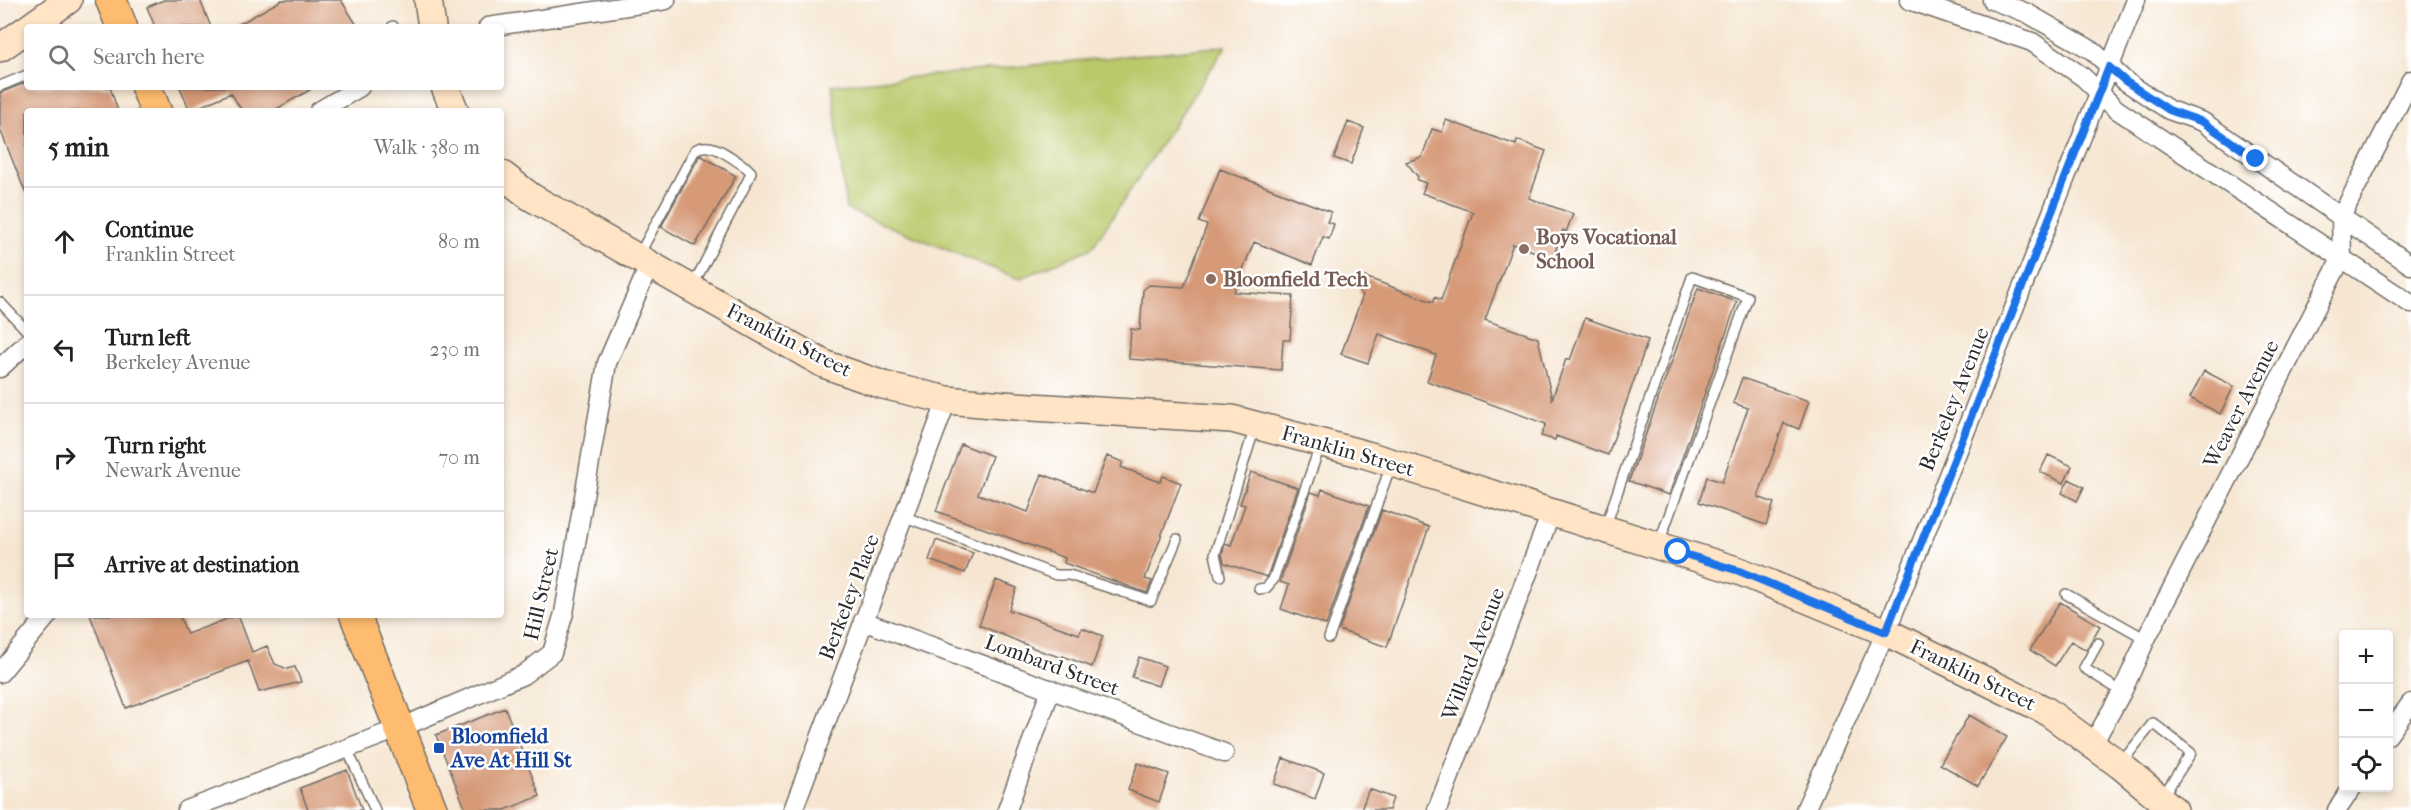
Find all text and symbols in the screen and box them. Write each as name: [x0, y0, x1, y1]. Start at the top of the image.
search box: [24, 24, 504, 90]
icon: search: [45, 41, 78, 74]
text: Search here: [93, 44, 205, 70]
text: 5 min: [48, 132, 109, 163]
text: Walk · 380 m: [374, 136, 480, 159]
route end: [2242, 145, 2268, 171]
text: Continue: [105, 217, 194, 243]
icon: ahead: [48, 225, 81, 258]
place label: Boys Vocational School: [1536, 225, 1677, 273]
text: 80 m: [438, 230, 480, 253]
marker: Boys Vocational School: [1517, 242, 1531, 256]
text: Franklin Street: [105, 243, 236, 266]
place label: Bloomfield Tech: [1223, 267, 1369, 291]
marker: Bloomfield Tech: [1204, 272, 1218, 286]
street label: Franklin Street: [722, 298, 856, 382]
street label: Berkeley Avenue: [1914, 324, 1994, 474]
text: Turn left: [105, 325, 191, 351]
icon: left: [48, 333, 81, 366]
street label: Weaver Avenue: [2198, 336, 2284, 473]
text: 230 m: [430, 338, 480, 361]
text: Berkeley Avenue: [105, 351, 251, 374]
street label: Franklin Street: [1279, 421, 1418, 482]
text: Turn right: [105, 433, 206, 459]
icon: right: [48, 441, 81, 474]
text: 70 m: [438, 446, 480, 469]
text: Newark Avenue: [105, 459, 241, 482]
street label: Berkeley Place: [814, 531, 884, 663]
route start: [1664, 538, 1690, 564]
street label: Hill Street: [519, 545, 563, 643]
icon: arrive: [48, 549, 81, 582]
text: Arrive at destination: [105, 552, 299, 578]
street label: Willard Avenue: [1436, 584, 1509, 725]
street label: Lombard Street: [981, 630, 1123, 701]
map controls: [2339, 630, 2393, 792]
button: +: [2339, 630, 2393, 684]
street label: Franklin Street: [1906, 634, 2040, 716]
button: −: [2339, 684, 2393, 738]
place label: Bloomfield Ave At Hill St: [449, 724, 572, 772]
button: locate: [2339, 738, 2393, 792]
marker: Bloomfield Ave At Hill St: [432, 741, 446, 755]

